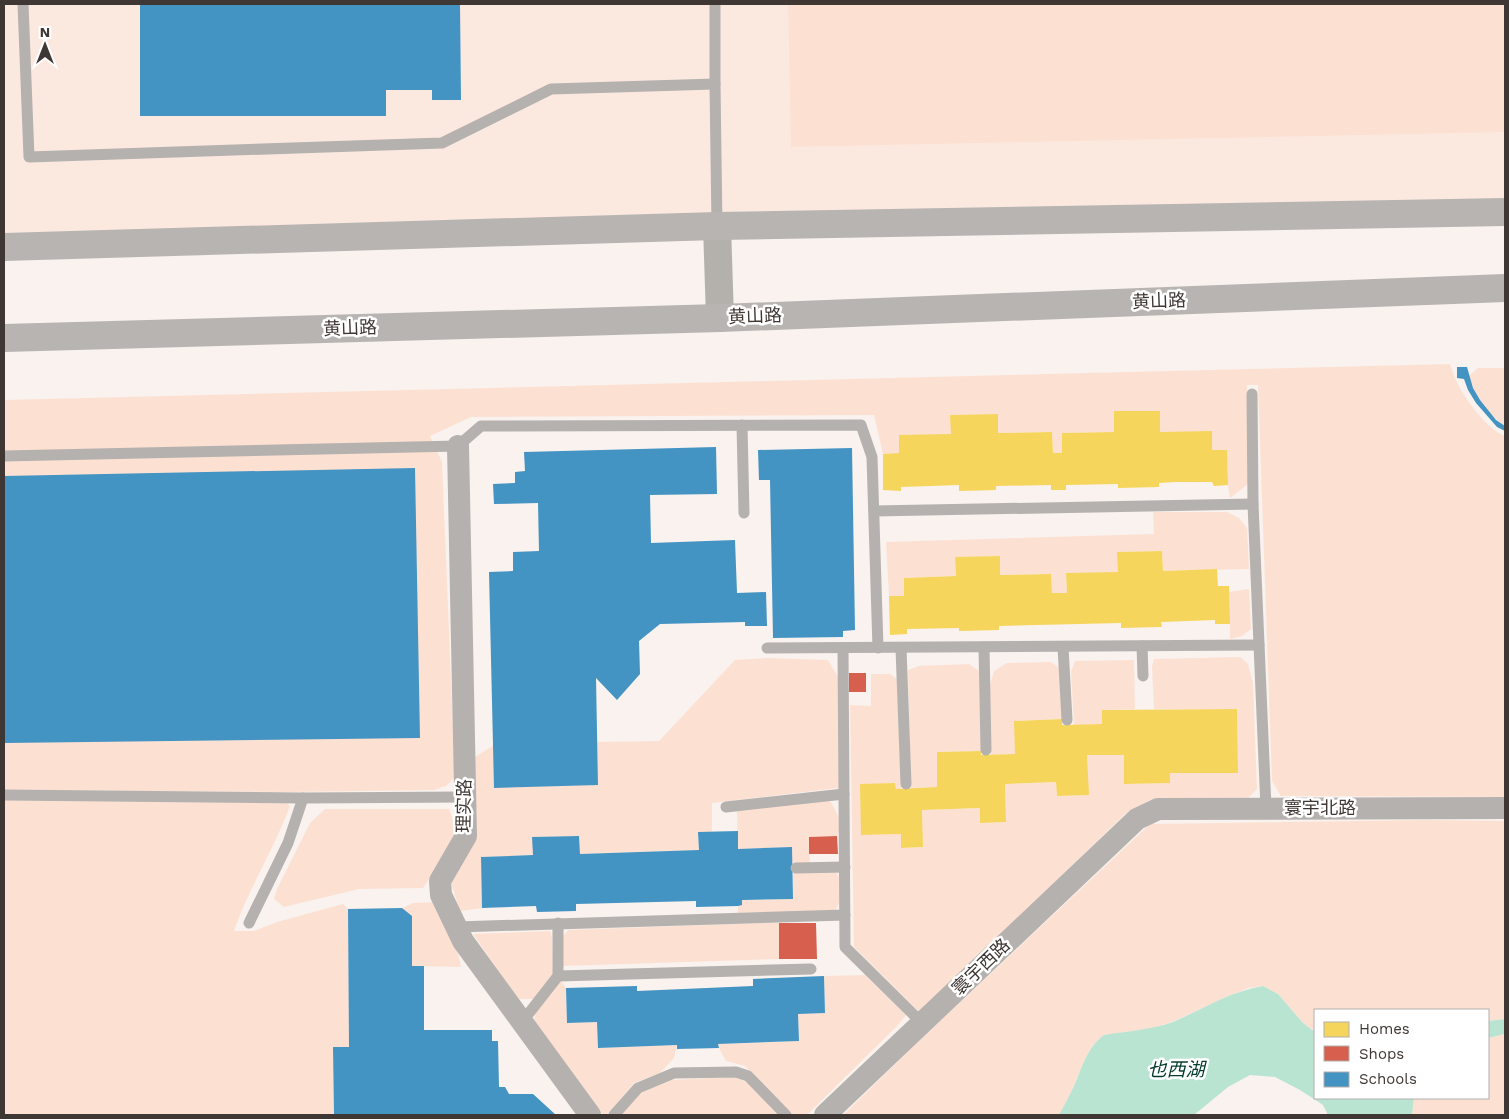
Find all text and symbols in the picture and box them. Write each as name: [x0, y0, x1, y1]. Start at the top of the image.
north arrow: [20, 20, 70, 70]
text: N: [40, 24, 50, 40]
street label: 黄山路: [1132, 289, 1186, 312]
street label: 黄山路: [728, 304, 782, 327]
street label: 黄山路: [323, 316, 377, 339]
street label: 理实路: [453, 779, 474, 833]
street label: 寰宇北路: [1284, 797, 1356, 818]
street label: 寰宇西路: [947, 934, 1014, 999]
legend: [1314, 1009, 1489, 1099]
text: Homes: [1359, 1020, 1410, 1038]
text: Shops: [1359, 1045, 1404, 1063]
water label: 也西湖: [1147, 1058, 1207, 1081]
text: Schools: [1359, 1070, 1417, 1088]

